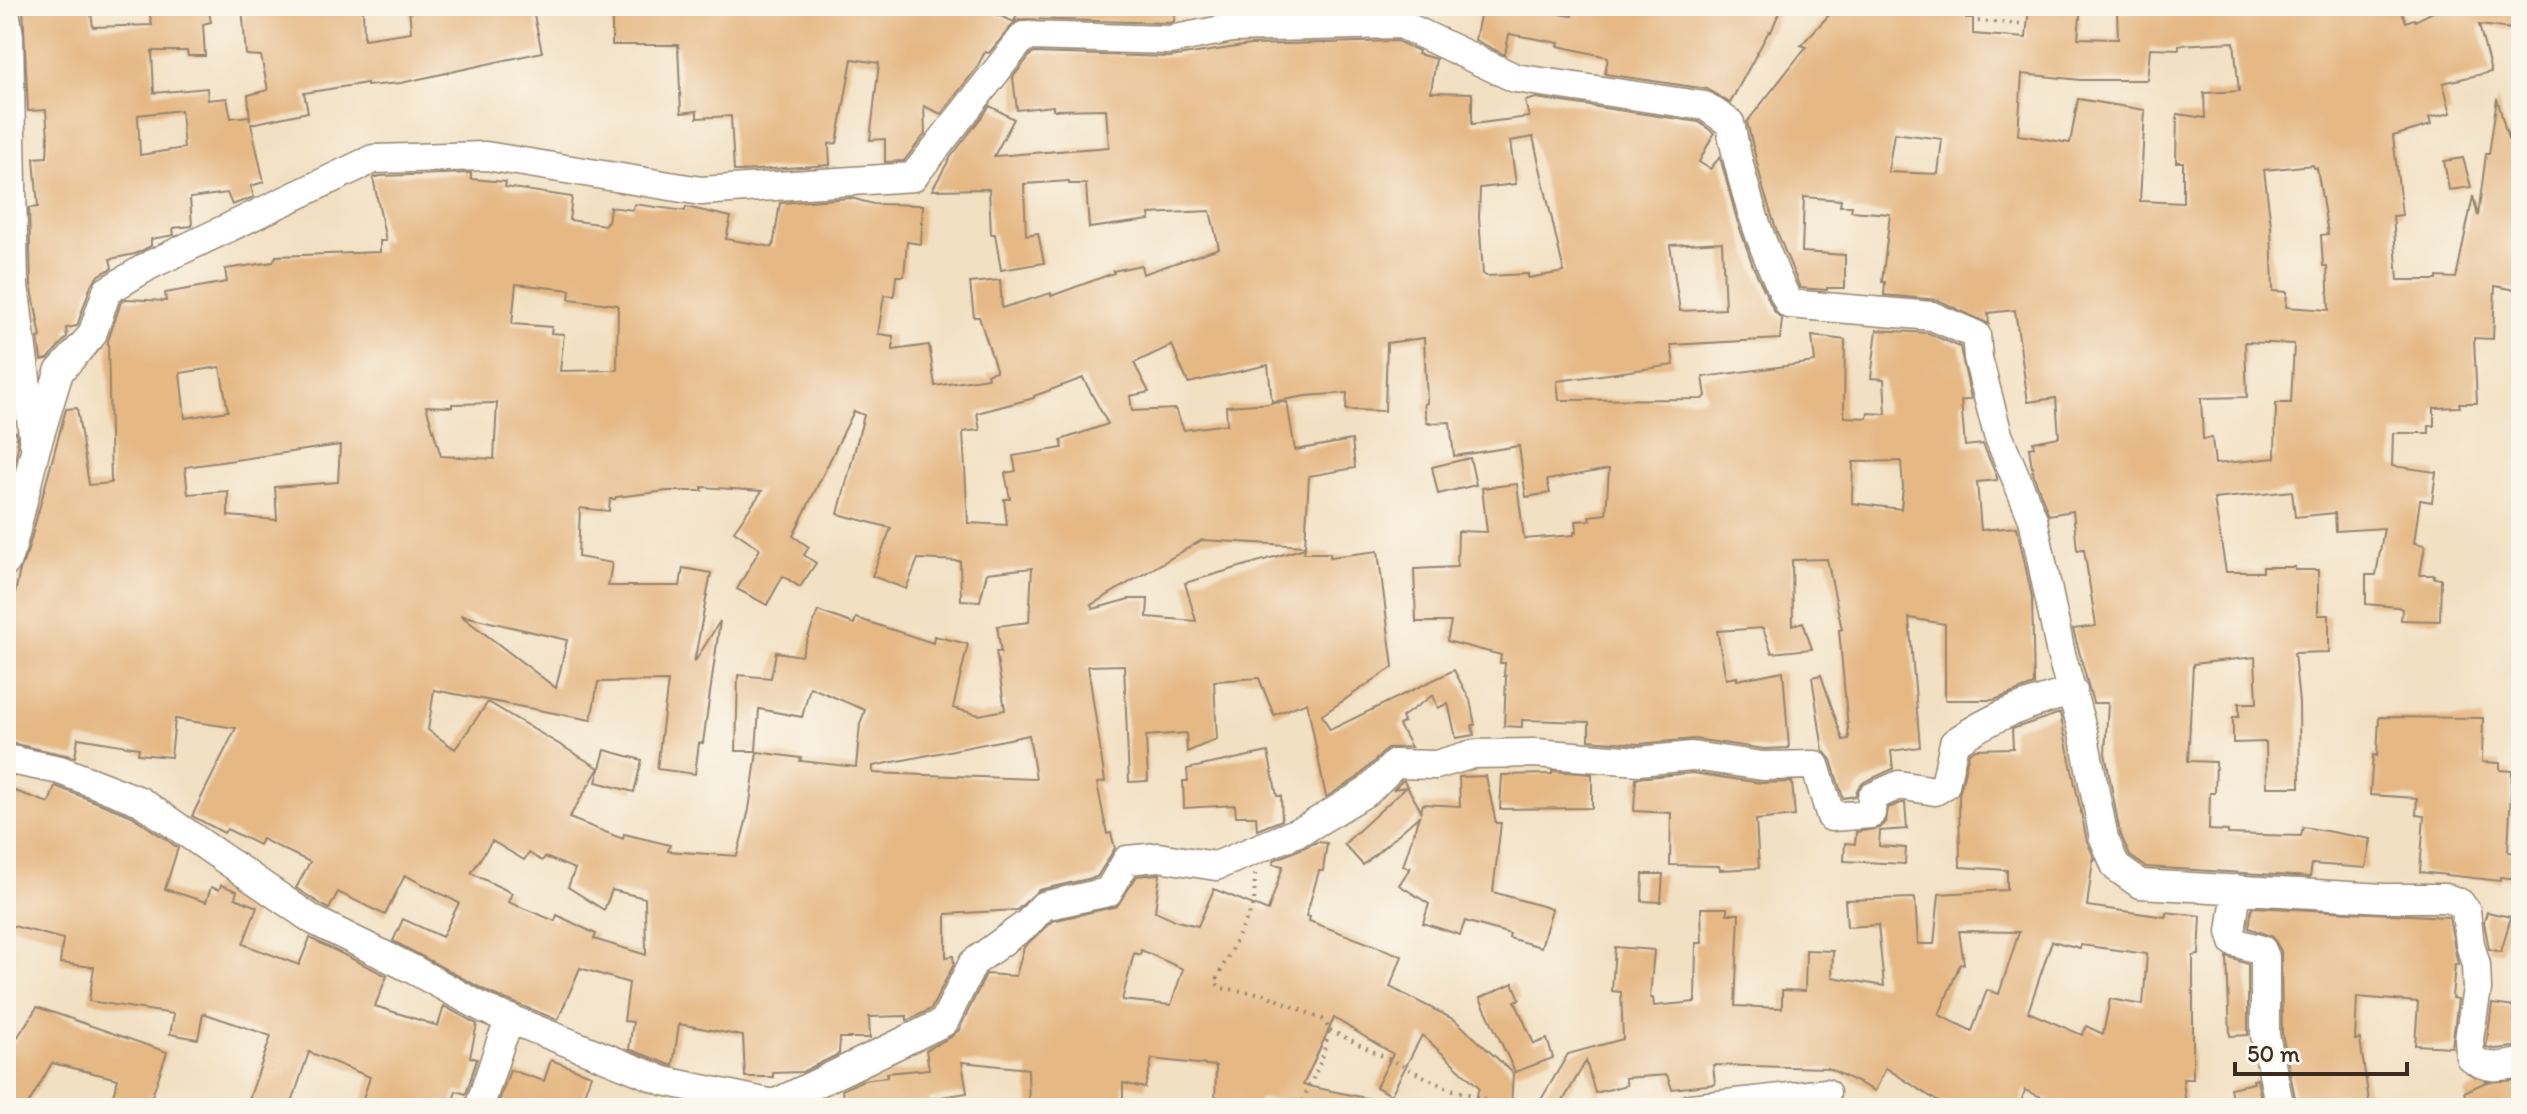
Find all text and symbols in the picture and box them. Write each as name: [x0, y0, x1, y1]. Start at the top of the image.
scale bar: [2235, 1026, 2407, 1076]
text: 50 m: [2247, 1039, 2300, 1068]

